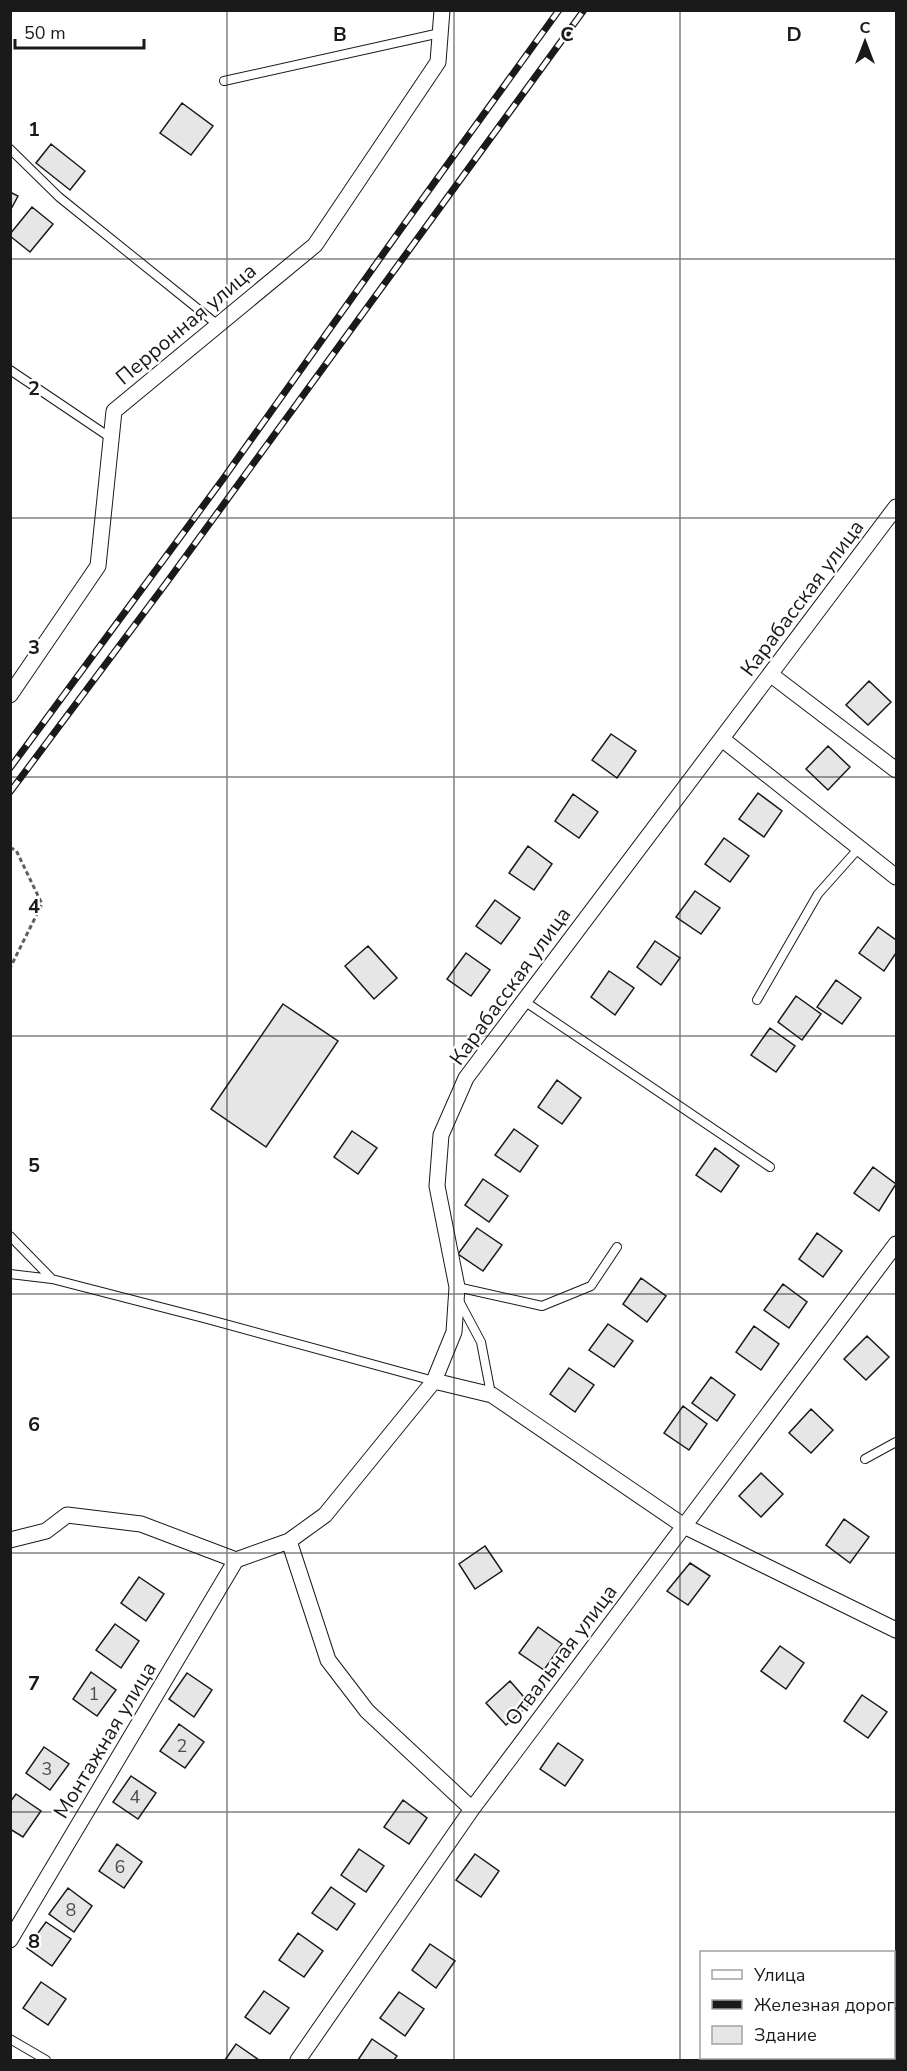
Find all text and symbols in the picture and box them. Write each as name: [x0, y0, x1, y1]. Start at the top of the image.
scale bar: [15, 12, 144, 50]
north arrow: [835, 12, 895, 72]
text: С: [860, 17, 871, 39]
text: 50 m: [24, 21, 66, 45]
text: B: [333, 21, 347, 48]
text: C: [560, 21, 574, 48]
text: D: [786, 21, 802, 48]
text: 1: [28, 116, 40, 143]
street label: Перронная улица: [110, 257, 262, 391]
text: 2: [28, 375, 40, 402]
street label: Карабасская улица: [734, 514, 870, 682]
text: 3: [28, 634, 40, 661]
text: 4: [28, 893, 40, 920]
street label: Карабасская улица: [443, 901, 577, 1071]
text: 5: [28, 1152, 40, 1179]
text: 6: [28, 1411, 40, 1438]
street label: Отвальная улица: [499, 1578, 623, 1732]
street label: Монтажная улица: [47, 1656, 163, 1824]
text: 7: [28, 1670, 40, 1697]
house number: 1: [89, 1682, 99, 1706]
house number: 2: [177, 1734, 187, 1758]
house number: 3: [42, 1757, 52, 1781]
house number: 4: [130, 1785, 141, 1809]
house number: 6: [115, 1855, 125, 1879]
house number: 8: [66, 1898, 76, 1922]
text: 8: [28, 1928, 40, 1955]
legend: [700, 1951, 895, 2059]
text: Улица: [753, 1963, 805, 1987]
text: Железная дорога: [754, 1993, 904, 2017]
text: Здание: [754, 2023, 817, 2047]

